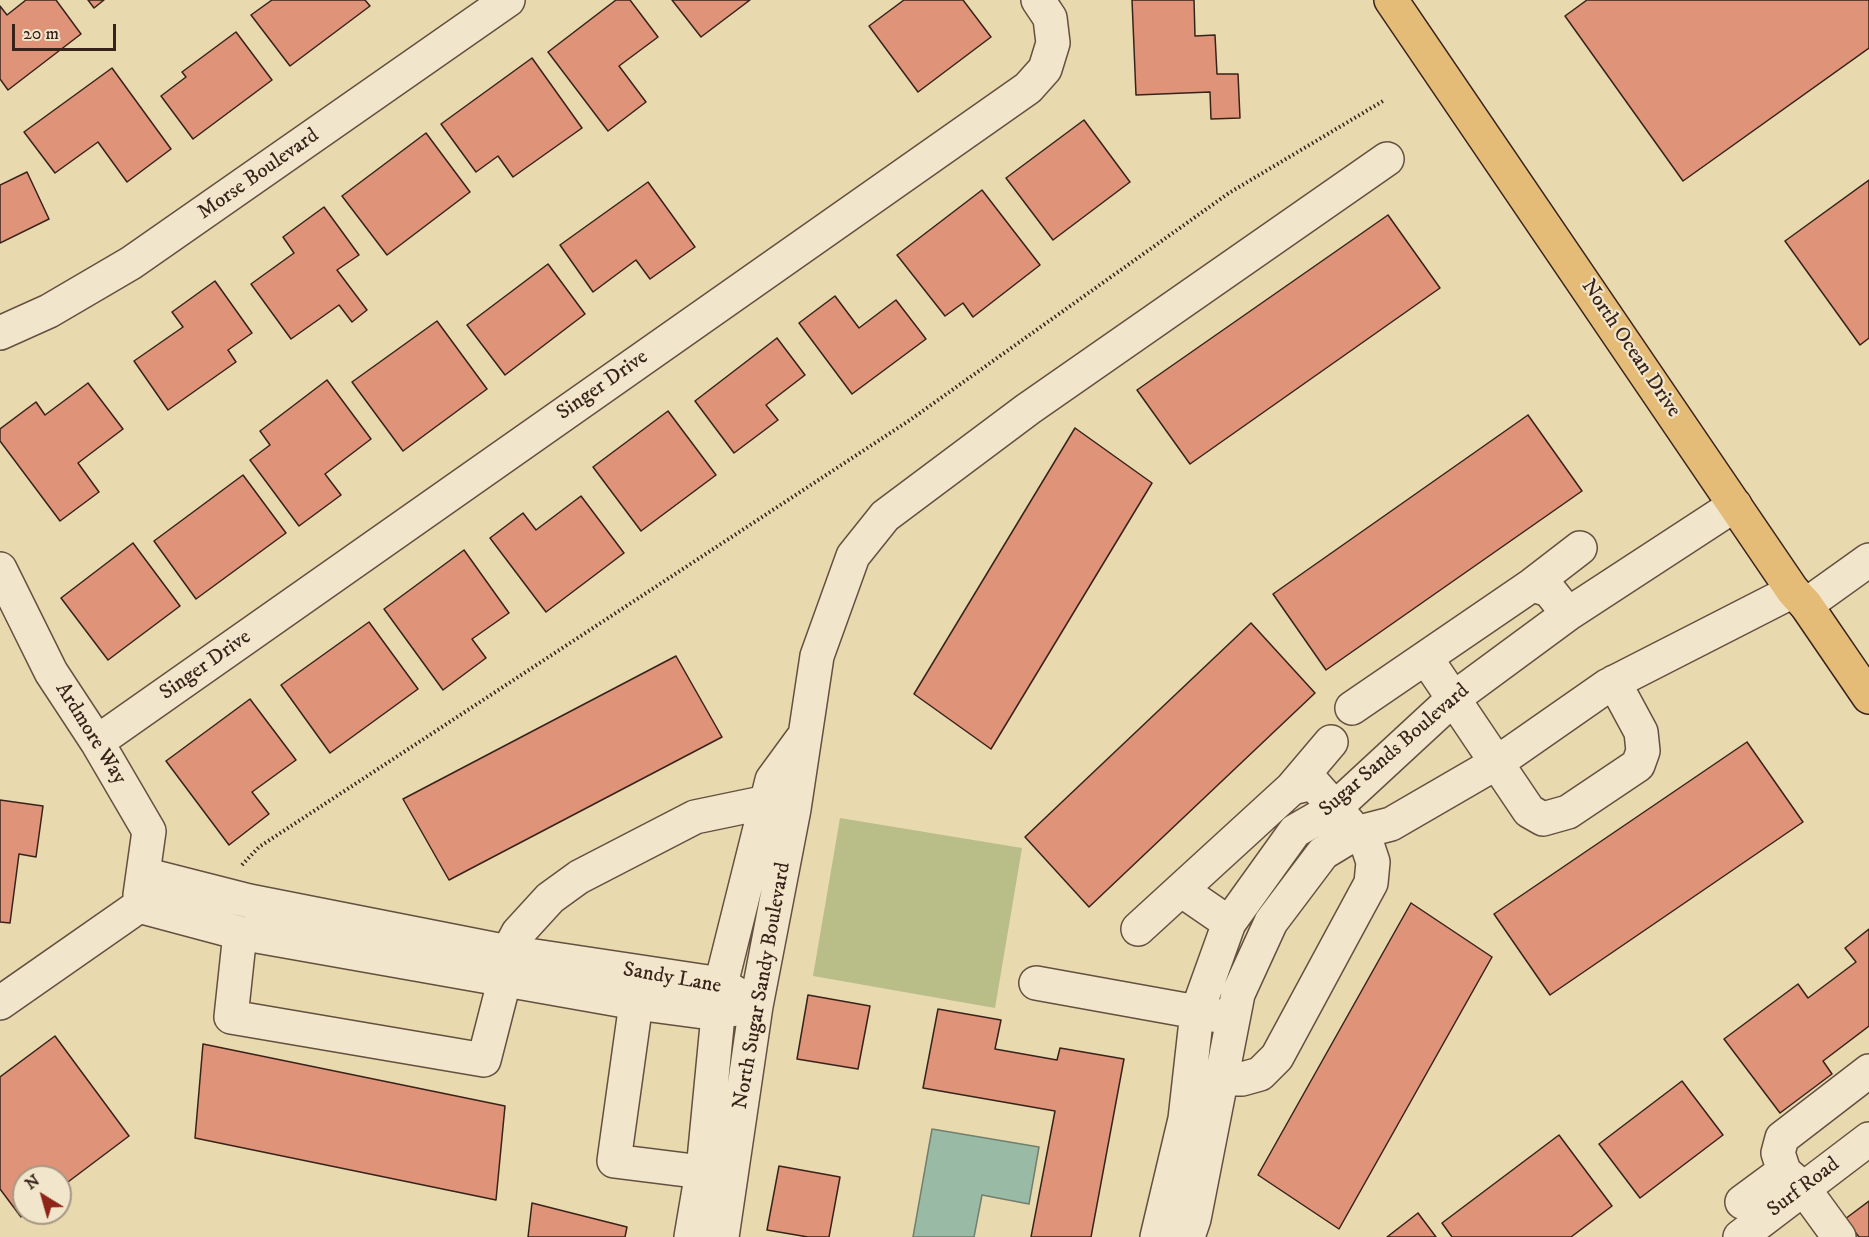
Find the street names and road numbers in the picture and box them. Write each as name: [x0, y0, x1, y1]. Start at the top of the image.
street label: Morse Boulevard: [194, 124, 324, 226]
street label: North Ocean Drive: [1575, 275, 1685, 423]
street label: Singer Drive: [553, 345, 653, 427]
street label: Singer Drive: [156, 625, 256, 707]
street label: Ardmore Way: [49, 678, 131, 790]
street label: Sugar Sands Boulevard: [1315, 679, 1475, 823]
street label: North Sugar Sandy Boulevard: [729, 861, 797, 1111]
street label: Sandy Lane: [621, 958, 723, 1000]
street label: Surf Road: [1763, 1153, 1845, 1223]

